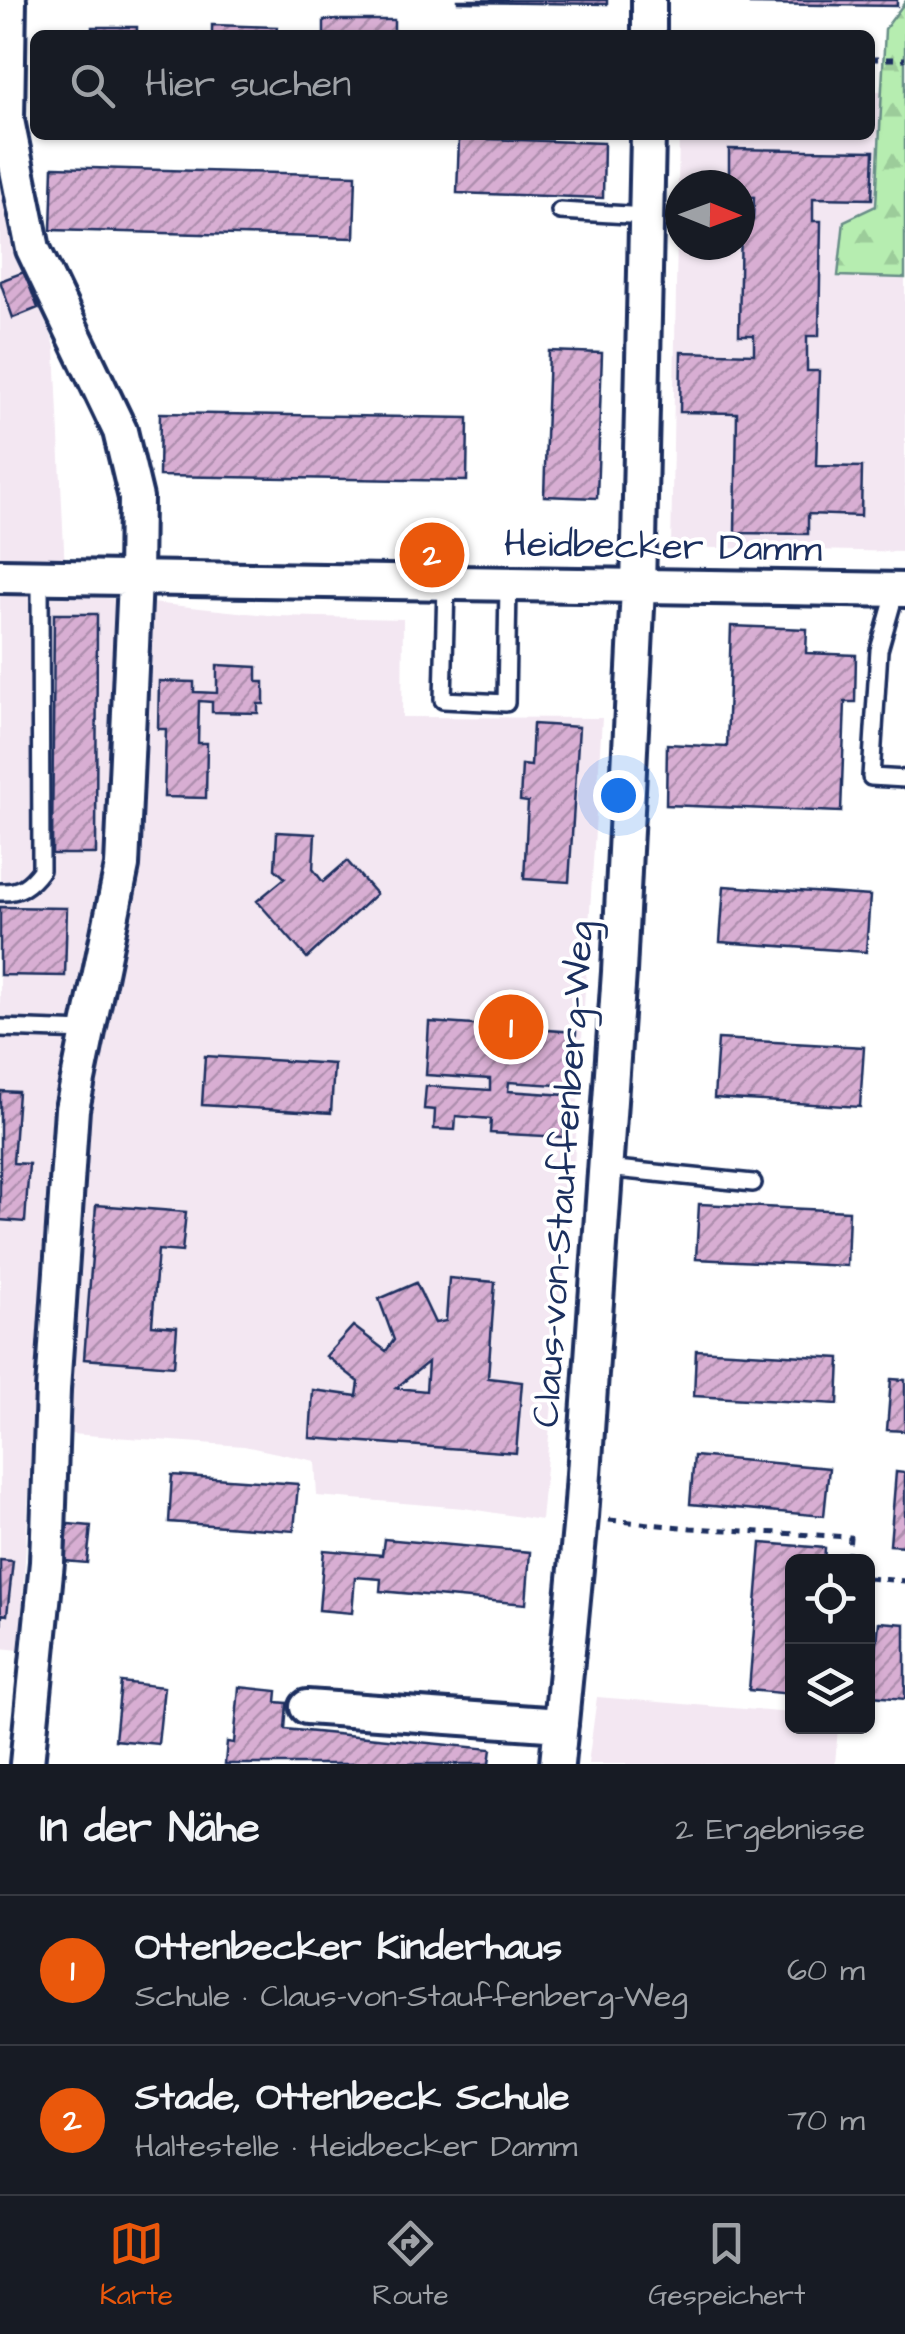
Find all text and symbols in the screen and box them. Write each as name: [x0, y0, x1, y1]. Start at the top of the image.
search box: [30, 30, 875, 140]
icon: search: [65, 58, 120, 113]
text: Hier suchen: [145, 59, 351, 111]
north arrow: [665, 170, 755, 260]
pin: 2: [400, 518, 464, 592]
street label: Heidbecker Damm: [504, 518, 823, 576]
your location: [593, 770, 644, 821]
street label: Claus-von-Stauffenberg-Weg: [520, 919, 608, 1429]
pin: 1: [478, 990, 544, 1064]
map controls: [785, 1554, 875, 1734]
button: locate: [785, 1554, 875, 1644]
button: layers: [785, 1644, 875, 1734]
text: In der Nähe: [40, 1800, 260, 1858]
text: 2 Ergebnisse: [675, 1807, 865, 1852]
text: Ottenbecker Kinderhaus: [135, 1922, 562, 1974]
text: 1: [70, 1948, 75, 1993]
text: 60 m: [787, 1948, 865, 1993]
text: Schule · Claus-von-Stauffenberg-Weg: [135, 1974, 688, 2019]
text: Stade, Ottenbeck Schule: [135, 2072, 569, 2124]
text: 2: [63, 2098, 82, 2143]
text: 70 m: [787, 2098, 865, 2143]
text: Haltestelle · Heidbecker Damm: [135, 2124, 578, 2169]
tab: Karte: [100, 2216, 173, 2315]
tab: Route: [372, 2216, 449, 2315]
tab: Gespeichert: [648, 2216, 805, 2315]

